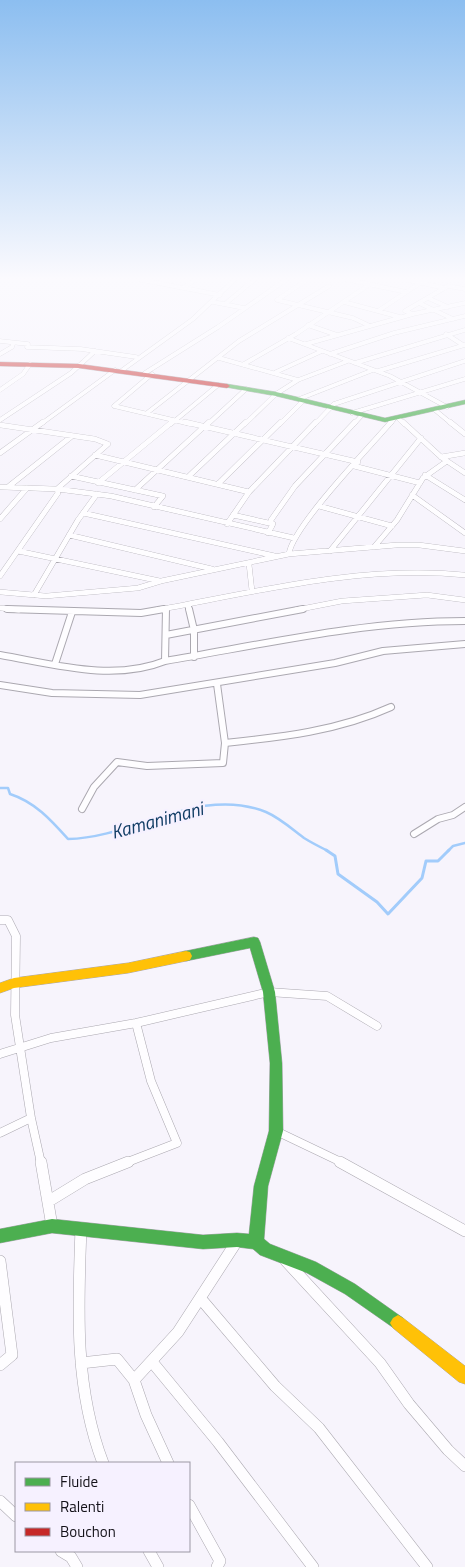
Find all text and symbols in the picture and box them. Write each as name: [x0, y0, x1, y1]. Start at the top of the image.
water label: Kamanimani: [108, 793, 208, 846]
legend: [15, 1462, 190, 1552]
text: Fluide: [60, 1470, 98, 1493]
text: Ralenti: [60, 1495, 104, 1518]
text: Bouchon: [60, 1520, 116, 1543]

